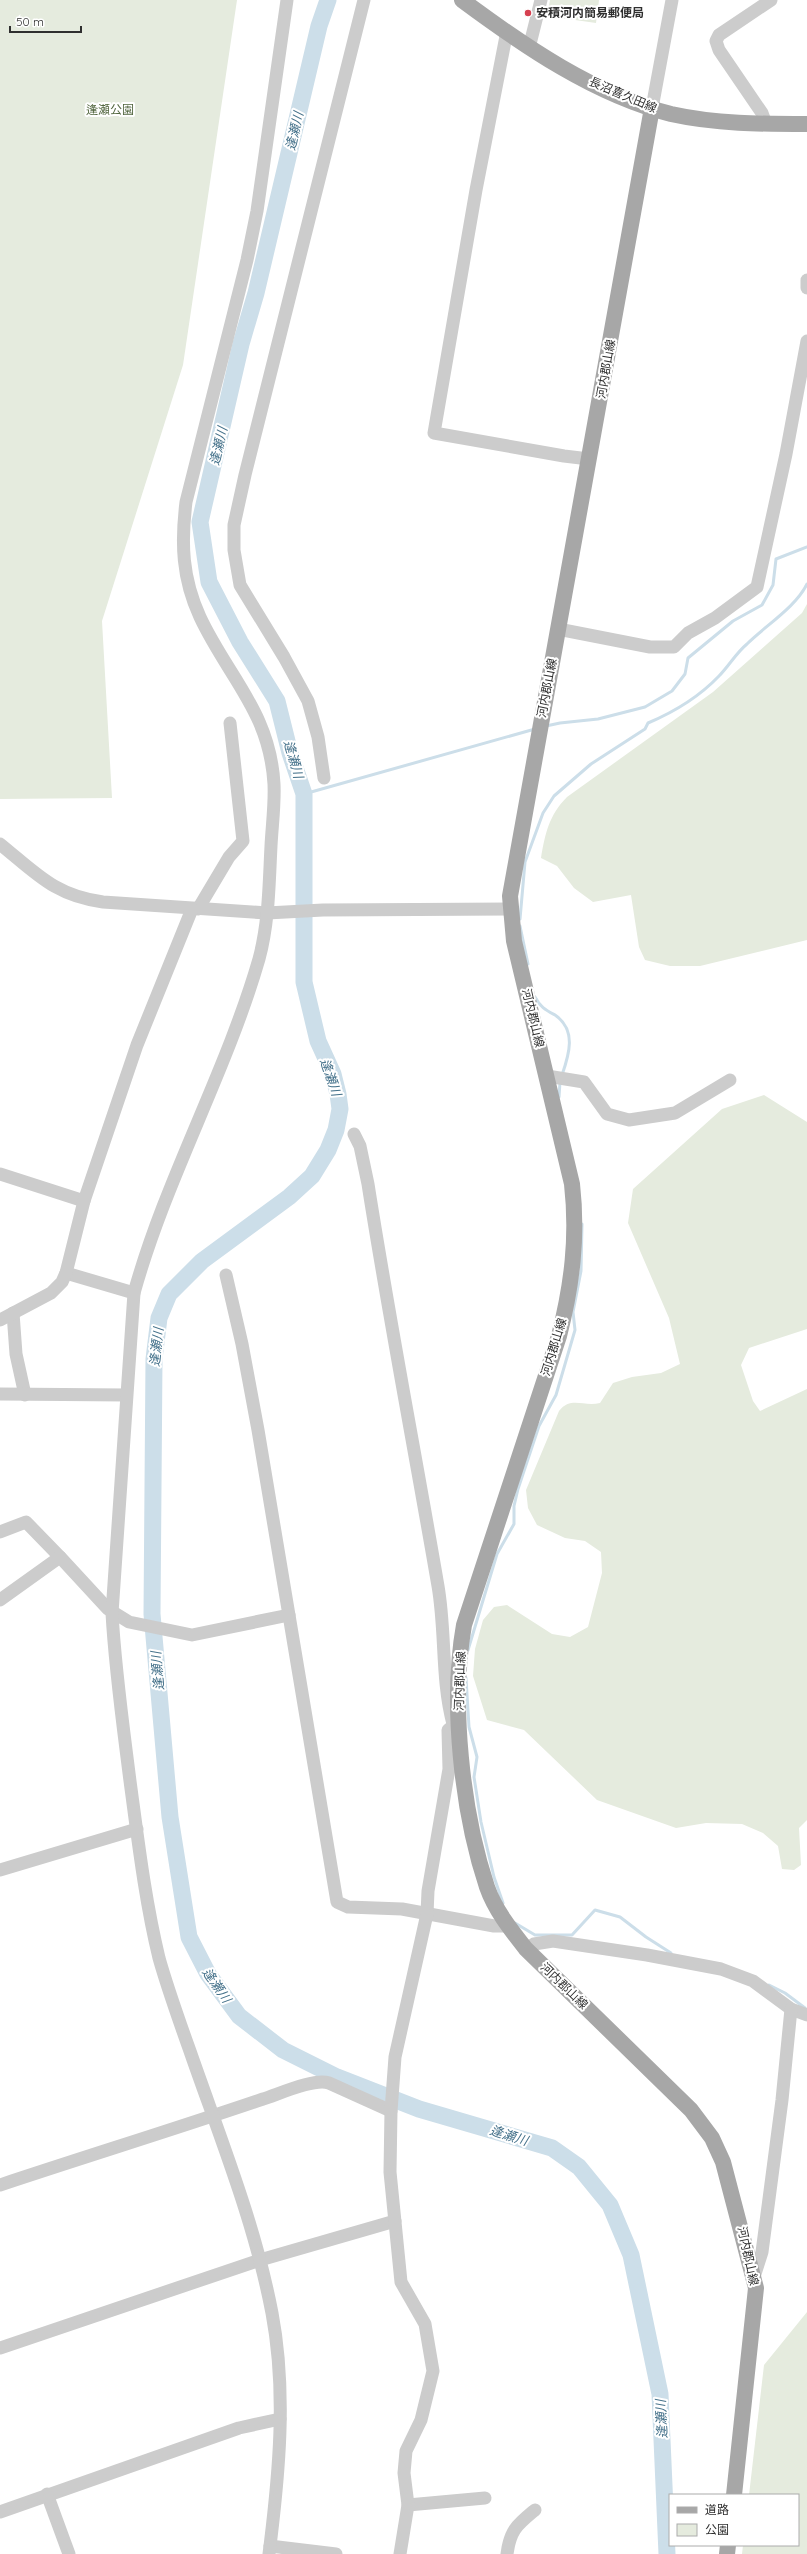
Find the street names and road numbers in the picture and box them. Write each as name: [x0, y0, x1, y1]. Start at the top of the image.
street label: 長沼喜久田線: [587, 74, 659, 116]
street label: 河内郡山線: [593, 338, 618, 400]
street label: 河内郡山線: [533, 657, 560, 719]
street label: 河内郡山線: [519, 987, 548, 1049]
street label: 河内郡山線: [538, 1316, 569, 1378]
street label: 河内郡山線: [451, 1651, 468, 1711]
street label: 河内郡山線: [538, 1959, 591, 2012]
street label: 河内郡山線: [735, 2225, 762, 2287]

